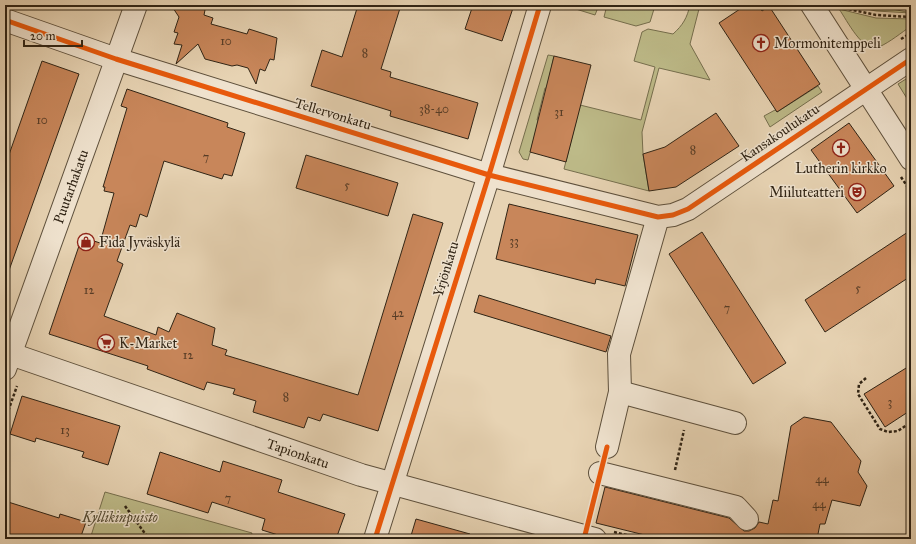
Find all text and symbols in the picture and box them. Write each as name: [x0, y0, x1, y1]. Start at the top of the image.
scale bar: [24, 22, 82, 48]
text: 20 m: [30, 29, 56, 43]
church icon: Mormonitemppeli: [751, 33, 771, 53]
house number: 10: [220, 34, 232, 48]
place label: Mormonitemppeli: [774, 35, 881, 52]
house number: 8: [362, 46, 368, 60]
street label: Tellervonkatu: [293, 94, 374, 134]
street label: Kansakoulukatu: [737, 100, 823, 166]
house number: 38-40: [419, 102, 449, 116]
house number: 31: [554, 105, 564, 119]
house number: 10: [36, 113, 48, 127]
church icon: Lutherin kirkko: [831, 138, 851, 158]
house number: 8: [690, 143, 696, 157]
street label: Puutarhakatu: [50, 147, 92, 226]
house number: 7: [203, 150, 209, 164]
place label: Lutherin kirkko: [795, 160, 887, 177]
house number: 5: [344, 178, 350, 192]
theatre icon: Miiluteatteri: [847, 182, 867, 202]
place label: Miiluteatteri: [769, 184, 844, 201]
shop icon: Fida Jyväskylä: [76, 232, 96, 252]
place label: Fida Jyväskylä: [99, 234, 180, 252]
house number: 33: [509, 234, 519, 248]
street label: Yrjönkatu: [430, 239, 463, 299]
house number: 5: [855, 281, 861, 295]
house number: 12: [84, 283, 94, 297]
house number: 7: [724, 301, 730, 315]
house number: 42: [392, 306, 404, 320]
supermarket icon: K-Market: [96, 333, 116, 353]
place label: K-Market: [119, 335, 177, 352]
house number: 12: [183, 348, 193, 362]
house number: 8: [283, 390, 289, 404]
house number: 3: [888, 395, 893, 409]
house number: 13: [60, 423, 70, 437]
street label: Tapionkatu: [264, 435, 332, 472]
house number: 44: [815, 472, 829, 486]
house number: 7: [225, 491, 231, 505]
house number: 44: [812, 497, 826, 511]
park label: Kyllikinpuisto: [81, 509, 158, 527]

